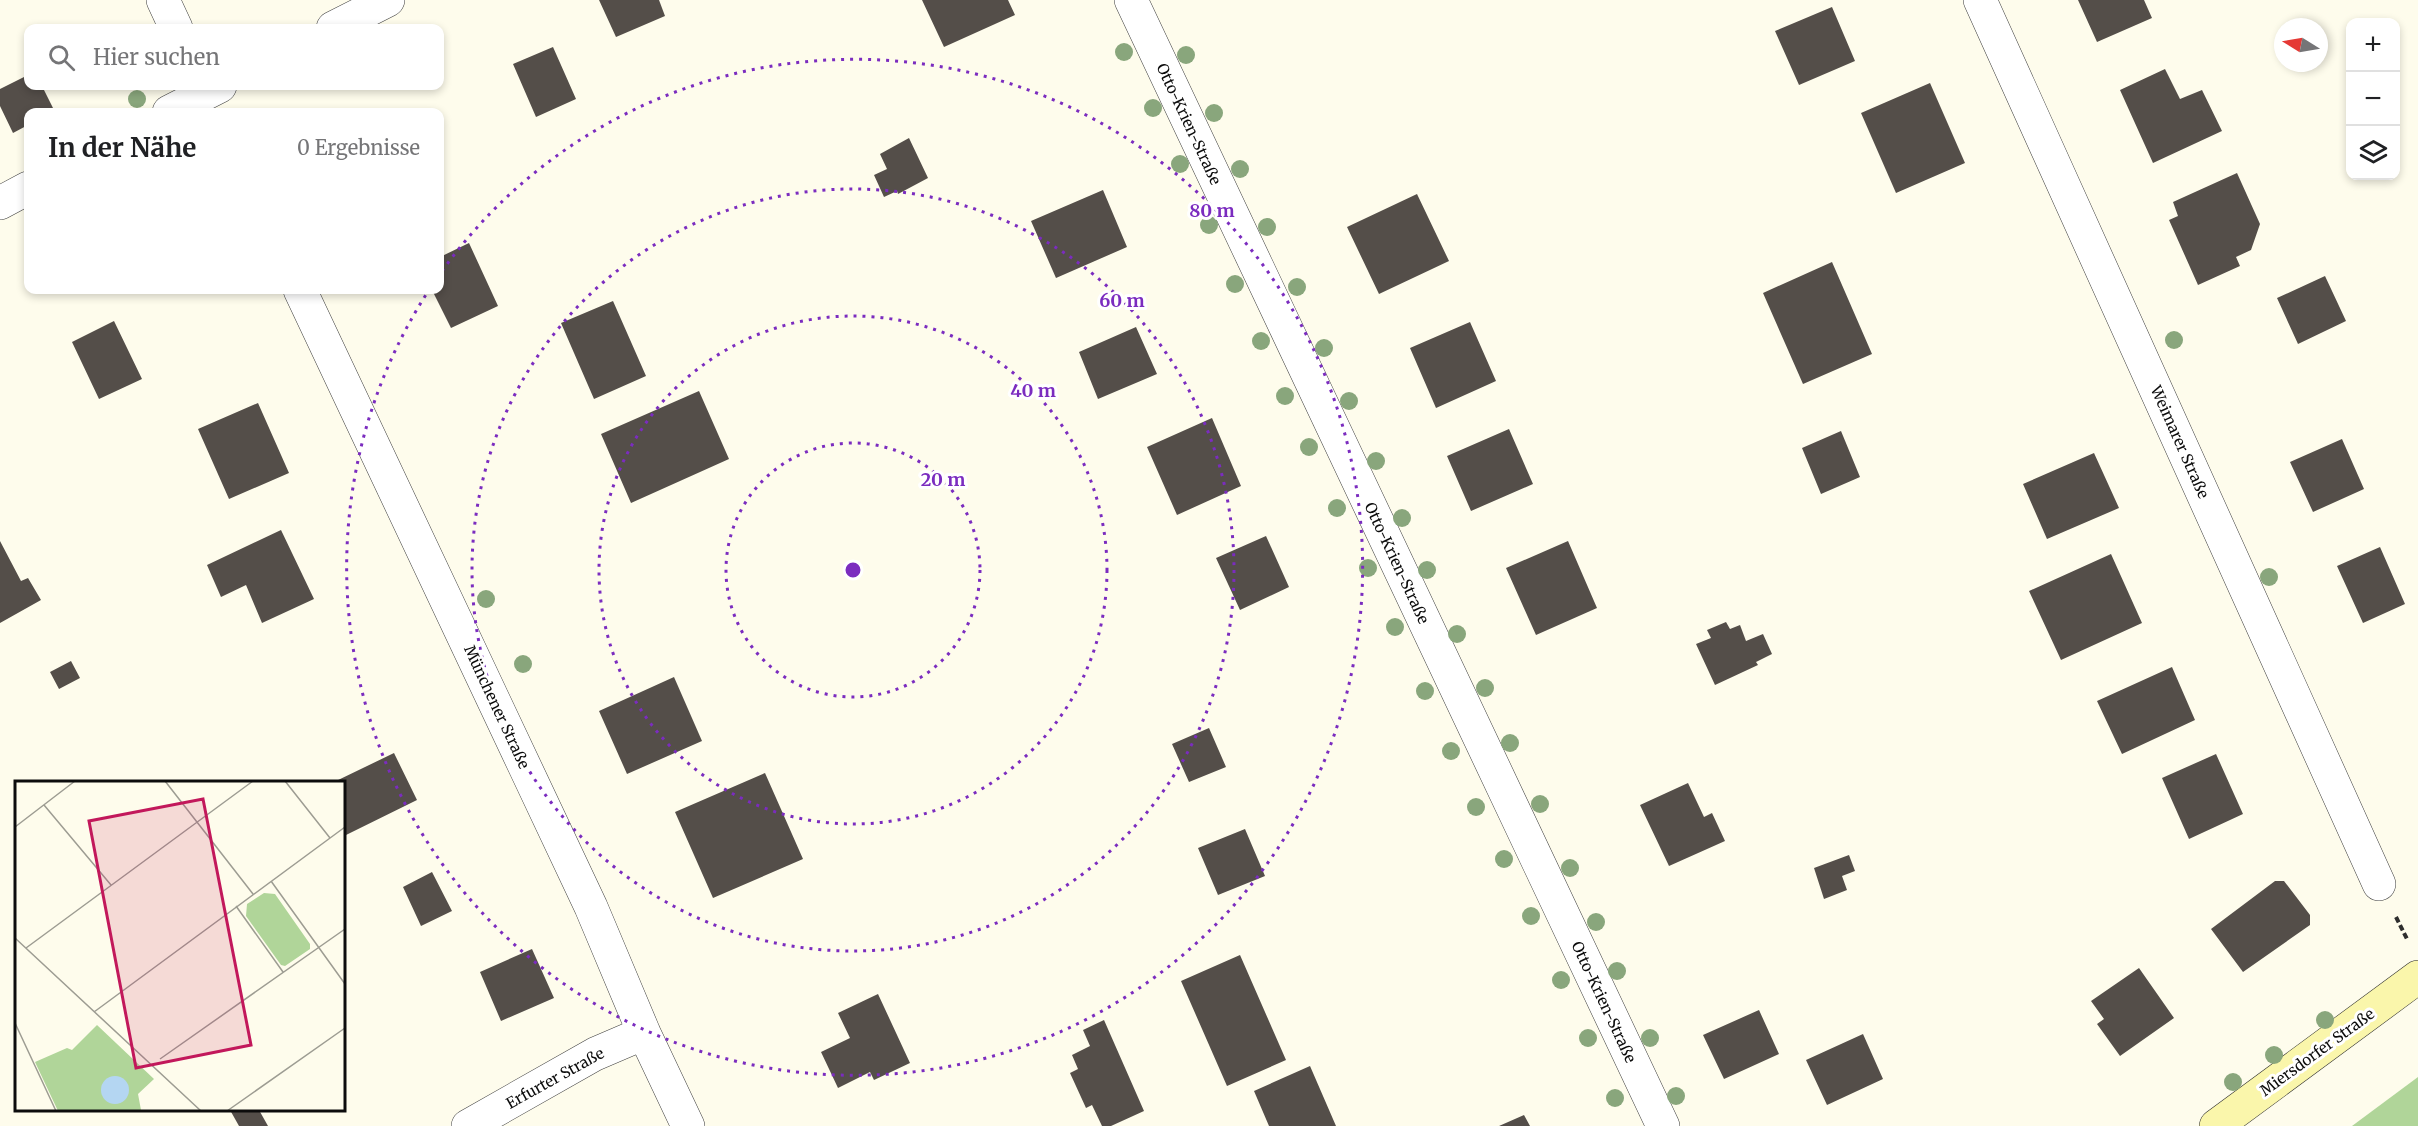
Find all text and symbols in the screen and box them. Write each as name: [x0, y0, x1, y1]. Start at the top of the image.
north arrow: [2274, 18, 2328, 72]
map controls: [2346, 18, 2400, 180]
button: +: [2346, 18, 2400, 72]
search box: [24, 24, 444, 90]
icon: search: [45, 41, 78, 74]
text: Hier suchen: [93, 43, 220, 71]
street label: Otto-Krien-Straße: [1153, 60, 1226, 188]
button: −: [2346, 72, 2400, 126]
button: layers: [2346, 126, 2400, 180]
text: In der Nähe: [48, 131, 196, 164]
text: 0 Ergebnisse: [297, 135, 420, 160]
text: 80 m: [1189, 199, 1235, 222]
text: 60 m: [1099, 289, 1145, 312]
text: 40 m: [1010, 379, 1056, 402]
street label: Weimarer Straße: [2146, 382, 2213, 502]
text: 20 m: [921, 468, 965, 491]
street label: Otto-Krien-Straße: [1361, 499, 1434, 627]
centre of rings: [843, 560, 863, 580]
street label: Münchener Straße: [460, 642, 534, 772]
inset map: [15, 781, 345, 1111]
street label: Otto-Krien-Straße: [1568, 938, 1641, 1066]
street label: Miersdorfer Straße: [2256, 1004, 2378, 1100]
street label: Erfurter Straße: [503, 1043, 607, 1113]

